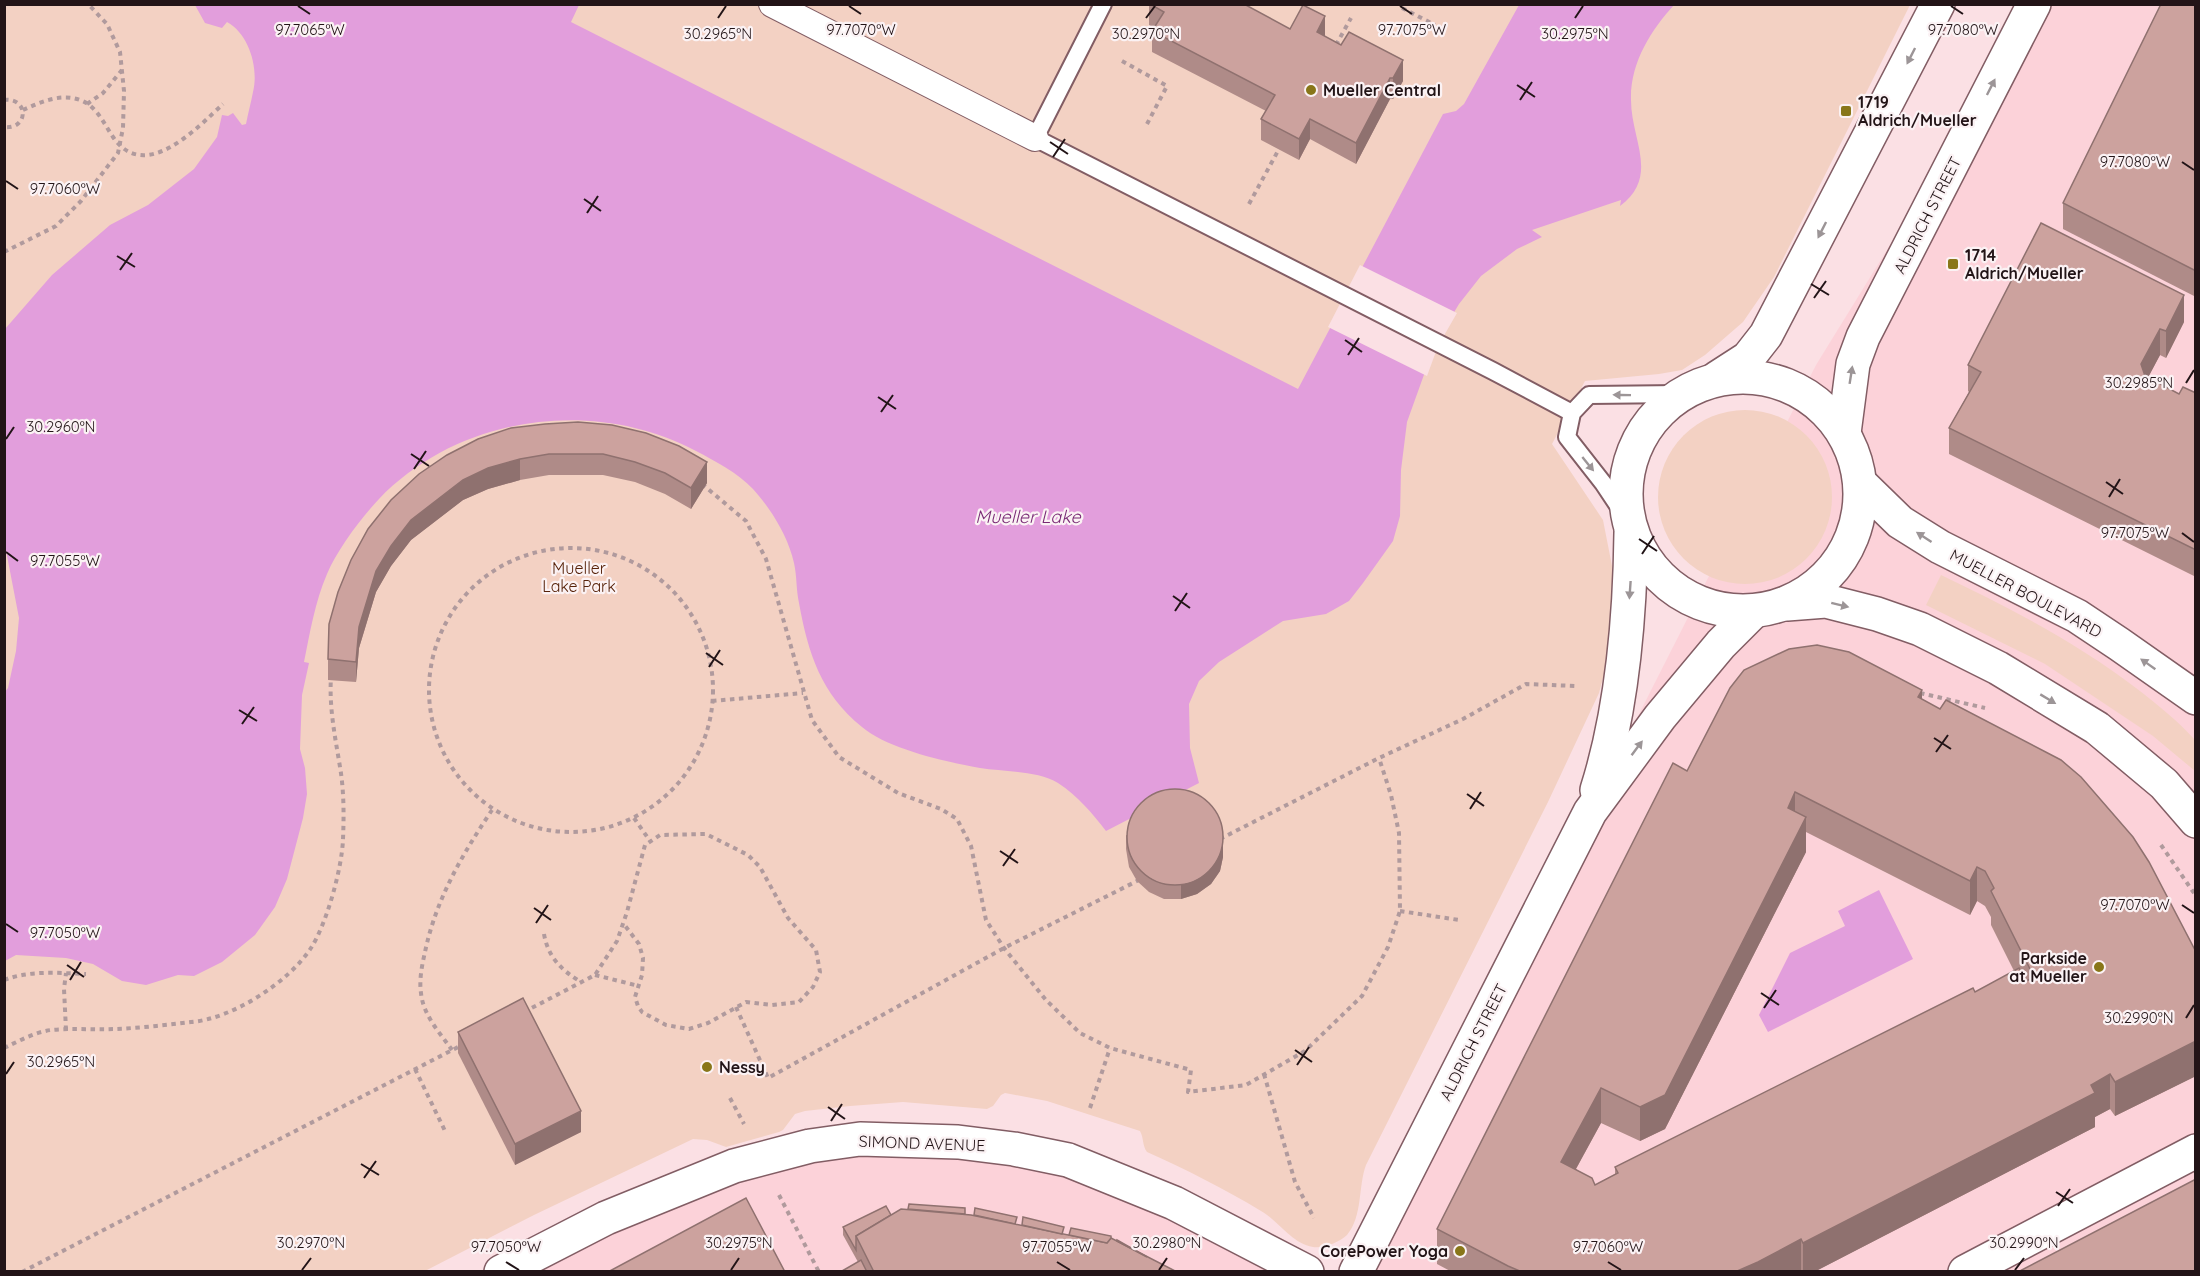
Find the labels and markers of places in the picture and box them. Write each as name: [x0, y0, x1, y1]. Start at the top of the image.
place label: Mueller Central: [1323, 80, 1441, 100]
marker: Mueller Central: [1304, 83, 1318, 97]
place label: 1719 Aldrich/Mueller: [1858, 92, 1977, 130]
marker: 1719 Aldrich/Mueller: [1839, 104, 1853, 118]
place label: 1714 Aldrich/Mueller: [1965, 245, 2084, 283]
marker: 1714 Aldrich/Mueller: [1946, 257, 1960, 271]
place label: Parkside at Mueller: [2009, 948, 2087, 986]
marker: Parkside at Mueller: [2092, 960, 2106, 974]
place label: Nessy: [719, 1057, 765, 1077]
marker: Nessy: [700, 1060, 714, 1074]
place label: CorePower Yoga: [1320, 1241, 1448, 1261]
marker: CorePower Yoga: [1453, 1244, 1467, 1258]

